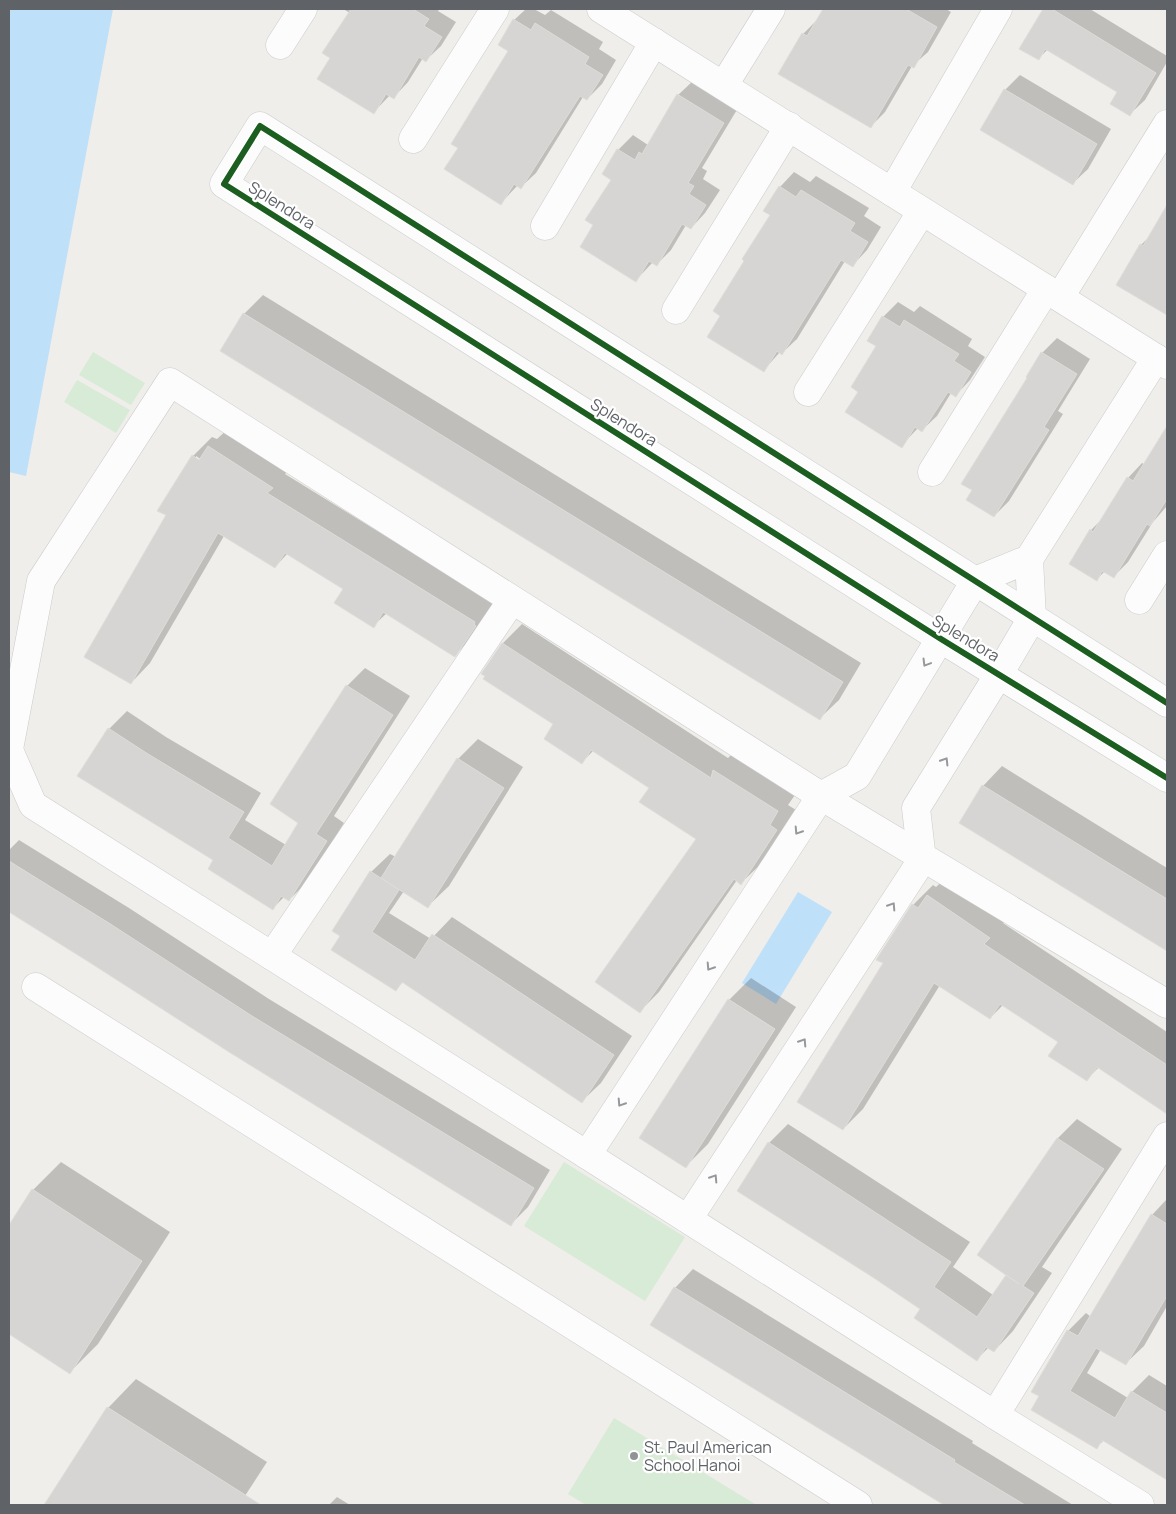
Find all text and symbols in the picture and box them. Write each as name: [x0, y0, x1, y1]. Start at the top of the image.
street label: Splendora: [244, 176, 320, 234]
street label: Splendora: [586, 393, 662, 451]
street label: Splendora: [928, 609, 1004, 667]
one-way arrow: [923, 658, 932, 667]
one-way arrow: [939, 758, 948, 767]
one-way arrow: [795, 826, 805, 835]
one-way arrow: [885, 902, 895, 911]
one-way arrow: [706, 962, 716, 971]
one-way arrow: [797, 1038, 806, 1048]
one-way arrow: [617, 1098, 627, 1107]
one-way arrow: [708, 1175, 718, 1184]
place label: St. Paul American School Hanoi: [644, 1436, 772, 1476]
marker: St. Paul American School Hanoi: [628, 1450, 640, 1462]

